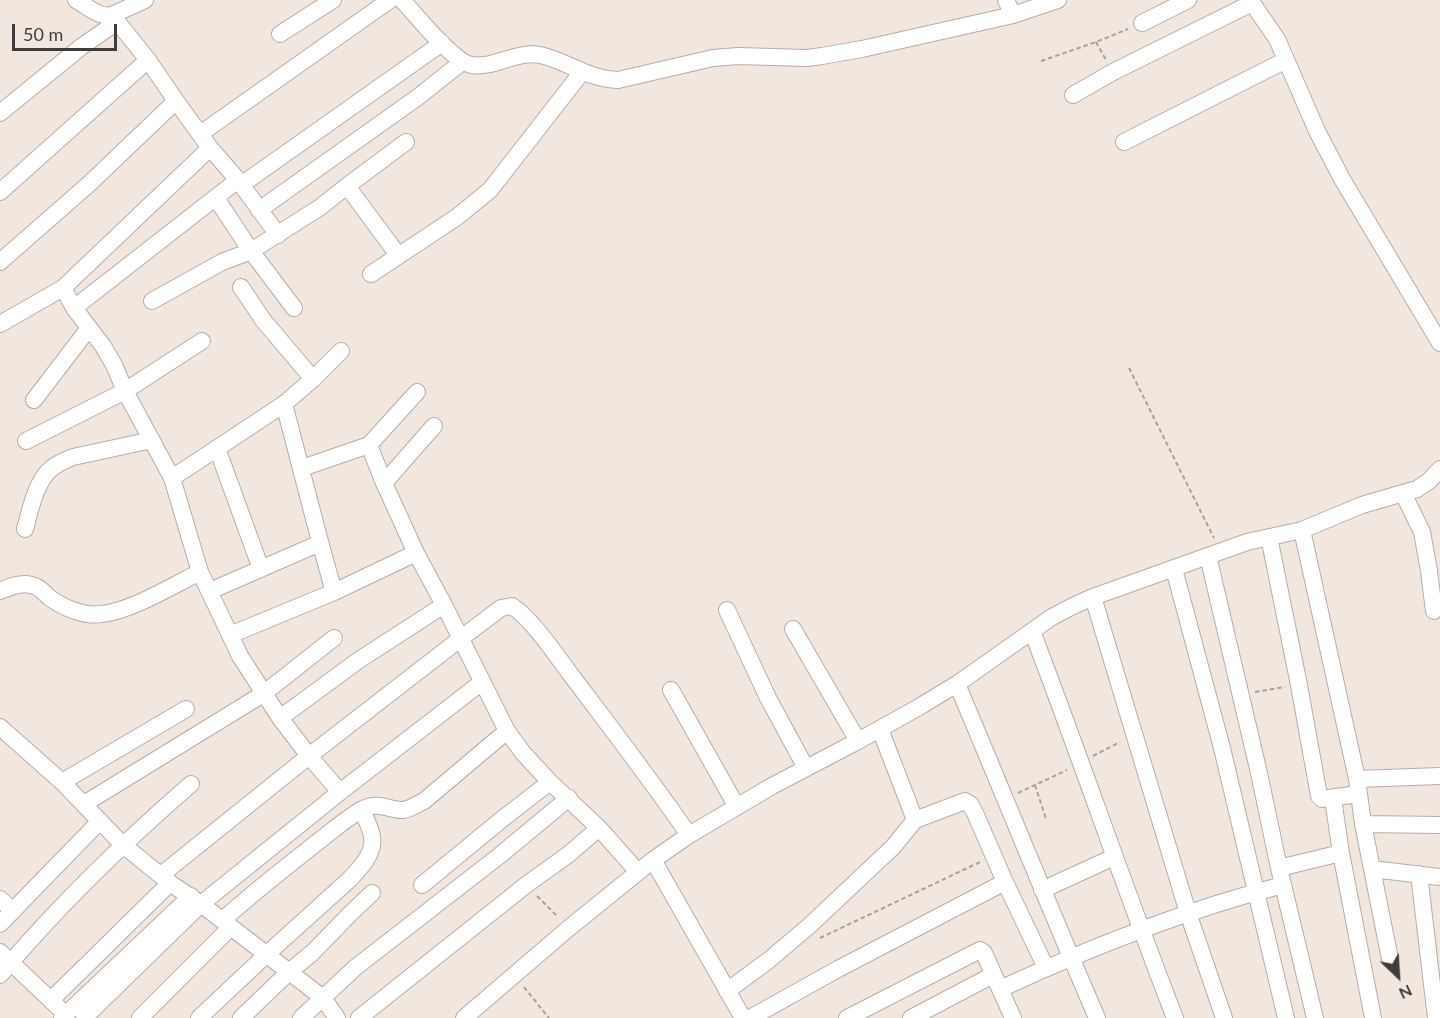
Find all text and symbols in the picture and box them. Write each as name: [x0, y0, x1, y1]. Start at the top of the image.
scale bar: [15, 12, 120, 50]
text: 50 m: [23, 23, 63, 45]
north arrow: [1368, 946, 1428, 1006]
text: N: [1396, 982, 1415, 1004]

